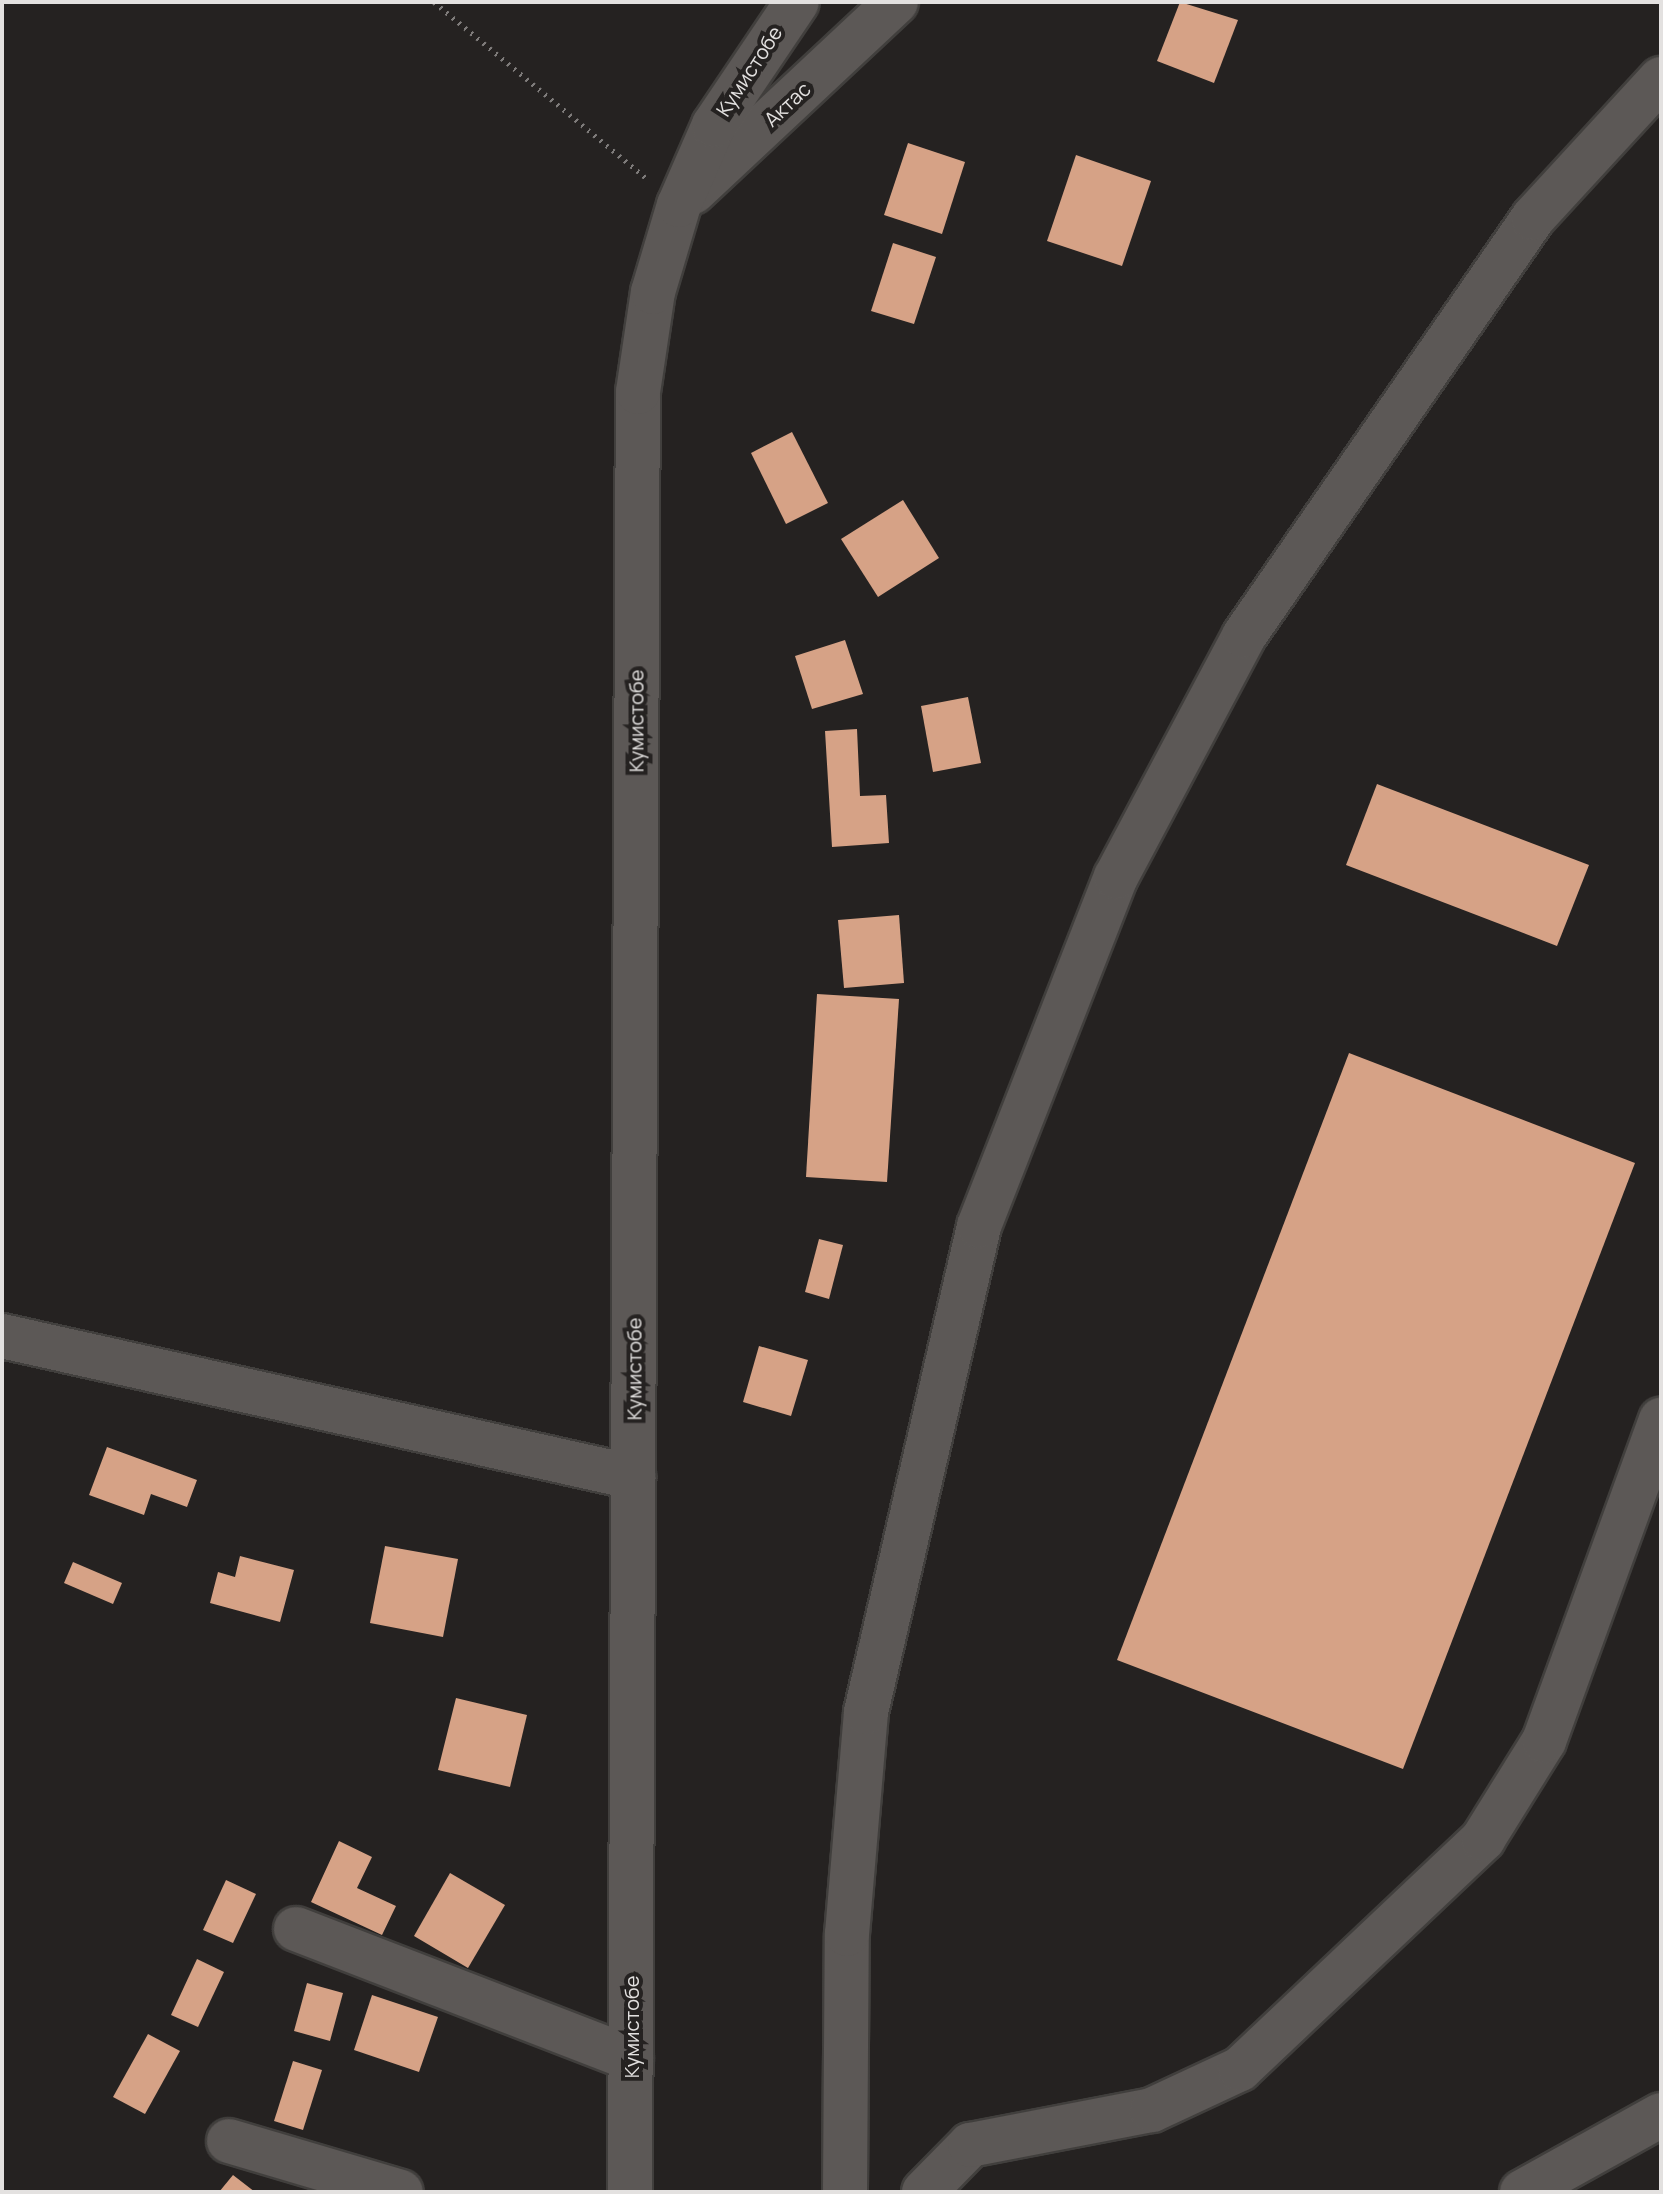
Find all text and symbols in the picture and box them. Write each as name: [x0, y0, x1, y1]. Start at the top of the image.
street label: Кумистобе: [711, 21, 787, 121]
street label: Актас: [759, 77, 815, 131]
street label: Кумистобе: [624, 670, 648, 772]
street label: Кумистобе: [622, 1318, 646, 1420]
street label: Кумистобе: [619, 1976, 643, 2078]

